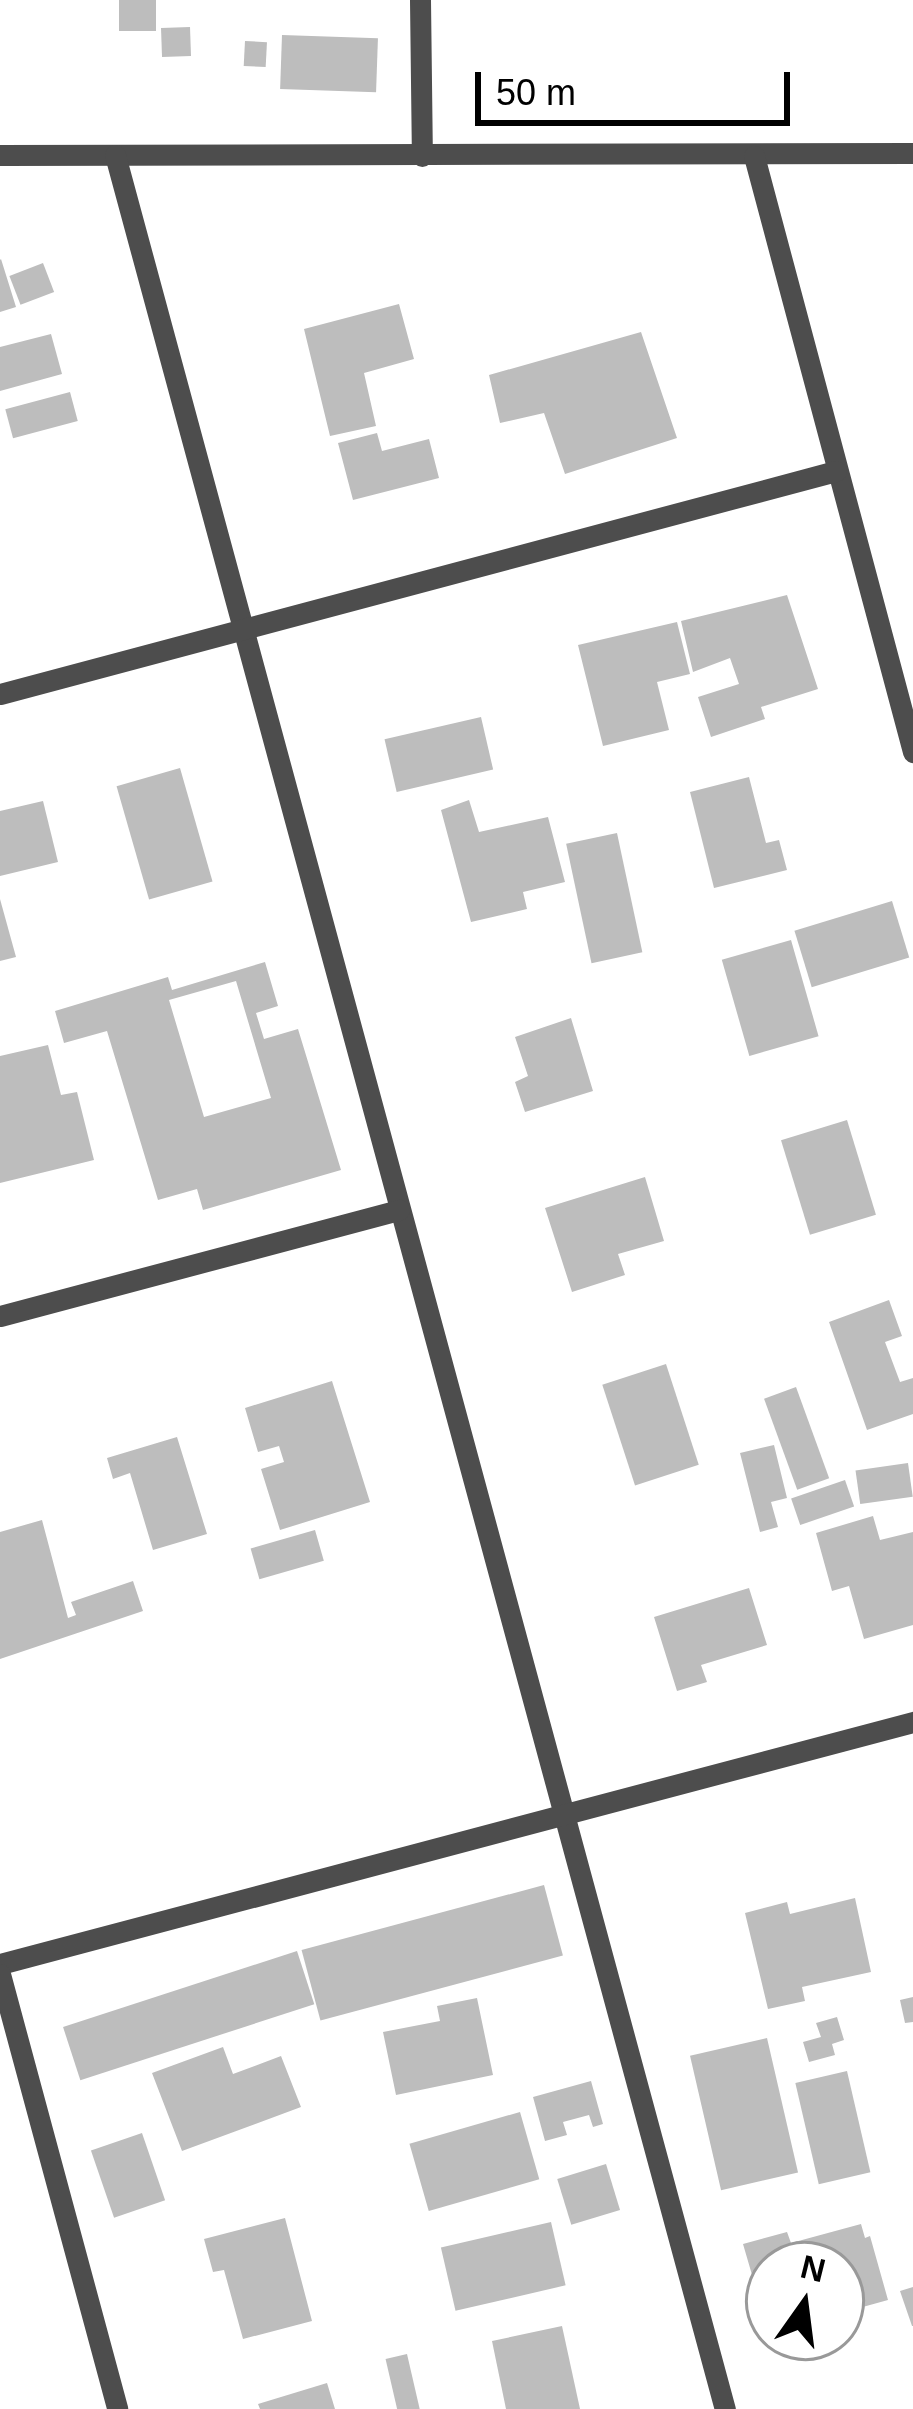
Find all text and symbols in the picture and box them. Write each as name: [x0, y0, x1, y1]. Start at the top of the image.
scale bar: [481, 48, 796, 122]
text: 50 m: [496, 72, 576, 113]
north arrow: [745, 2241, 865, 2361]
text: N: [797, 2248, 829, 2289]

